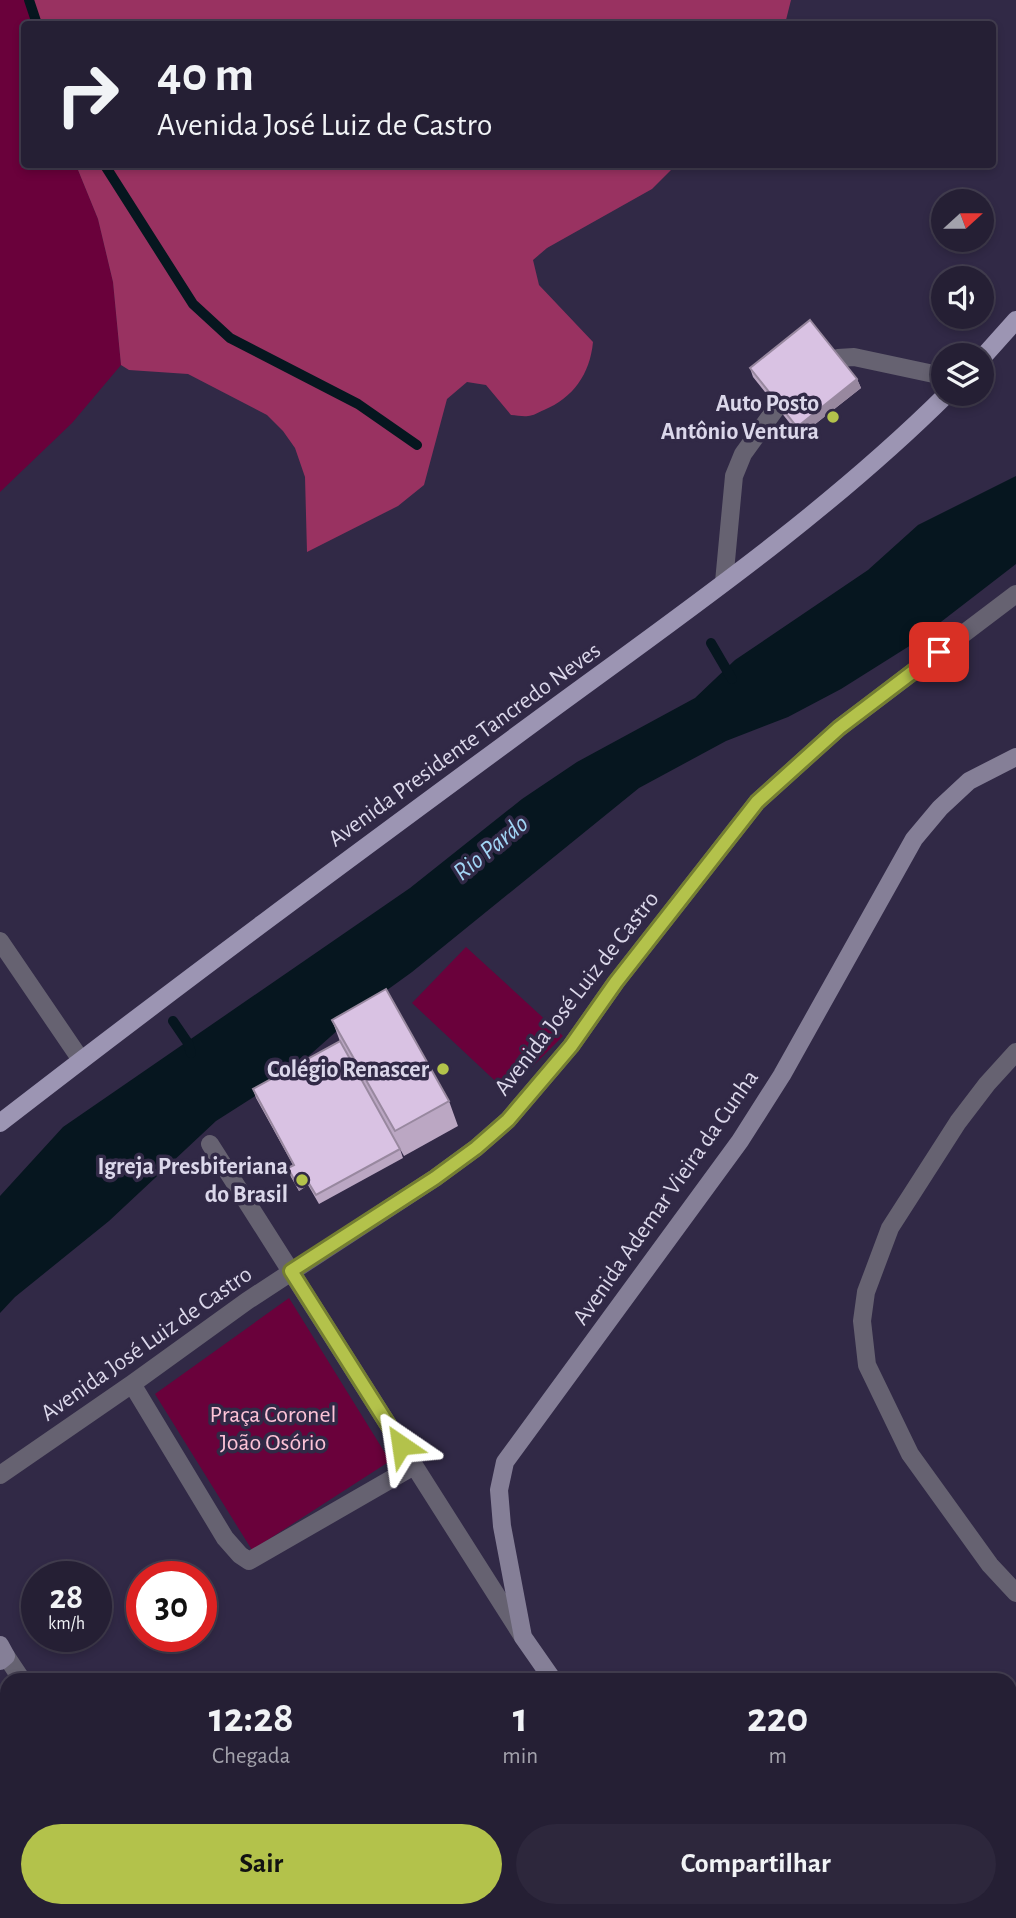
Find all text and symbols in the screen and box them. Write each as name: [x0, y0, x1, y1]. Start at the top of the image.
icon: right: [42, 49, 133, 140]
text: 40 m: [157, 51, 254, 100]
text: Avenida José Luiz de Castro: [157, 109, 492, 141]
north arrow: [931, 189, 994, 252]
map controls: [931, 189, 994, 406]
button: sound: [931, 266, 994, 329]
button: layers: [931, 343, 994, 406]
place label: Auto Posto Antônio Ventura: [661, 392, 819, 444]
marker: Auto Posto Antônio Ventura: [825, 409, 841, 425]
pin: [909, 622, 969, 682]
icon: arrive: [920, 633, 958, 671]
street label: Avenida Presidente Tancredo Neves: [324, 638, 605, 851]
water label: Rio Pardo: [448, 810, 533, 886]
street label: Avenida José Luiz de Castro: [490, 887, 664, 1100]
place label: Colégio Renascer: [267, 1058, 430, 1082]
marker: Colégio Renascer: [435, 1061, 451, 1077]
street label: Avenida Ademar Vieira da Cunha: [569, 1066, 763, 1329]
place label: Igreja Presbiteriana do Brasil: [97, 1155, 288, 1207]
marker: Igreja Presbiteriana do Brasil: [294, 1172, 310, 1188]
street label: Avenida José Luiz de Castro: [37, 1262, 256, 1426]
park label: Praça Coronel João Osório: [210, 1403, 336, 1455]
position arrow: [364, 1408, 438, 1482]
speed limit sign: 30: [126, 1561, 217, 1652]
text: 28: [50, 1580, 83, 1615]
text: km/h: [48, 1615, 85, 1633]
text: 12:28: [209, 1697, 294, 1739]
text: 1: [513, 1697, 528, 1739]
text: 220: [747, 1697, 808, 1739]
text: Chegada: [212, 1745, 290, 1768]
text: min: [502, 1745, 538, 1768]
text: m: [768, 1745, 787, 1768]
button: Sair: [21, 1824, 502, 1904]
button: Compartilhar: [516, 1824, 996, 1904]

